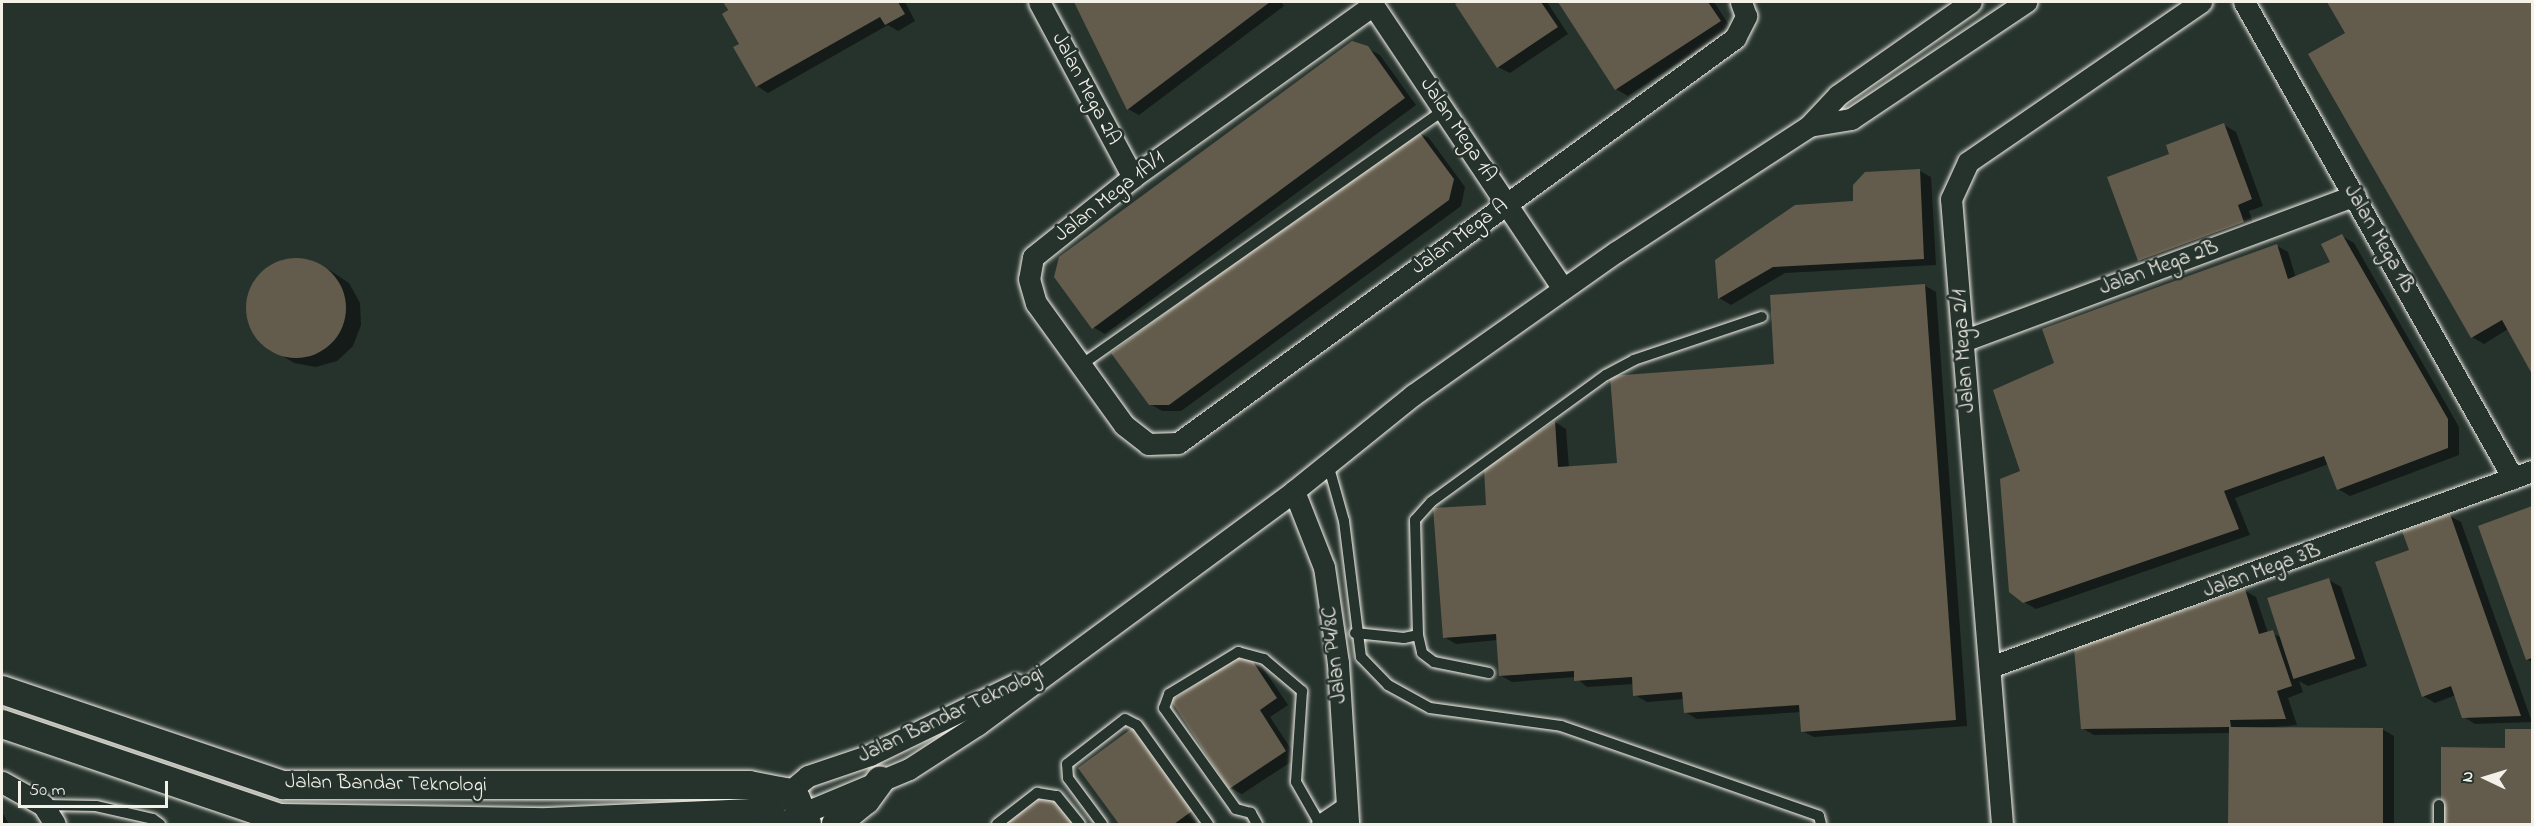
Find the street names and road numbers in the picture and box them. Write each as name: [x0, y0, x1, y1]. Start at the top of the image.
street label: Jalan Mega 2A: [1046, 29, 1126, 149]
street label: Jalan Mega 1A: [1414, 73, 1502, 187]
street label: Jalan Mega 1A/1: [1050, 146, 1170, 248]
street label: Jalan Mega 1B: [2338, 180, 2420, 298]
street label: Jalan Mega A: [1407, 194, 1513, 280]
street label: Jalan Mega 2B: [2096, 235, 2222, 301]
street label: Jalan Mega 2/1: [1947, 288, 1981, 414]
street label: Jalan Mega 3B: [2200, 538, 2324, 604]
street label: Jalan P4/8C: [1317, 605, 1353, 705]
street label: Jalan Bandar Teknologi: [854, 661, 1048, 769]
street label: Jalan Bandar Teknologi: [285, 770, 487, 798]

